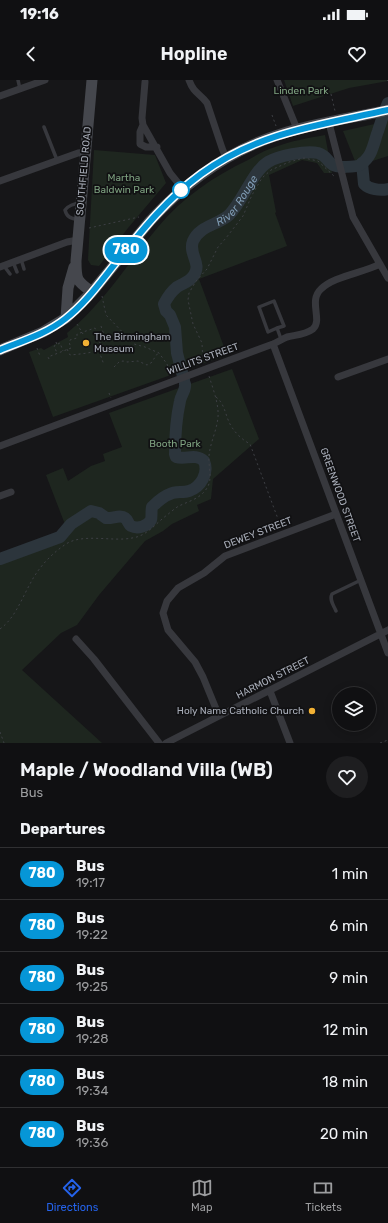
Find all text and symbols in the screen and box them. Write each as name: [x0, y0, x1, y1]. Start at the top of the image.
text: 19:16: [20, 5, 59, 23]
icon: back: [20, 43, 42, 65]
text: Hopline: [160, 43, 228, 65]
icon: heart: [346, 43, 368, 65]
park label: Linden Park: [274, 85, 329, 97]
street label: SOUTHFIELD ROAD: [74, 126, 94, 216]
park label: Martha Baldwin Park: [94, 172, 155, 196]
water label: River Rouge: [214, 173, 260, 229]
unlabelled marker: [172, 181, 190, 199]
line badge: 780: [103, 237, 149, 263]
text: 780: [112, 241, 140, 258]
place label: The Birmingham Museum: [94, 331, 171, 355]
marker: The Birmingham Museum: [81, 338, 91, 348]
street label: WILLITS STREET: [165, 340, 241, 378]
park label: Booth Park: [149, 438, 202, 450]
street label: GREENWOOD STREET: [317, 446, 363, 544]
street label: DEWEY STREET: [222, 514, 294, 552]
street label: HARMON STREET: [234, 654, 312, 702]
map controls: [332, 687, 376, 731]
button: layers: [332, 687, 376, 731]
place label: Holy Name Catholic Church: [177, 705, 304, 717]
marker: Holy Name Catholic Church: [307, 706, 317, 716]
button: heart: [326, 756, 368, 798]
text: Maple / Woodland Villa (WB): [20, 758, 273, 781]
text: Bus: [20, 785, 43, 800]
text: Departures: [20, 820, 105, 838]
text: Bus: [76, 857, 104, 875]
text: 780: [28, 865, 56, 882]
text: 1 min: [332, 865, 368, 883]
text: 19:17: [76, 875, 105, 890]
text: Bus: [76, 909, 104, 927]
text: 780: [28, 917, 56, 934]
text: 6 min: [329, 917, 368, 935]
text: 19:22: [76, 927, 108, 942]
text: Bus: [76, 961, 104, 979]
text: 780: [28, 969, 56, 986]
text: 9 min: [329, 969, 368, 987]
text: 19:25: [76, 979, 108, 994]
text: Bus: [76, 1013, 104, 1031]
text: 780: [28, 1021, 56, 1038]
text: 12 min: [323, 1021, 368, 1039]
text: 19:28: [76, 1031, 109, 1046]
text: Bus: [76, 1065, 104, 1083]
text: 780: [28, 1073, 56, 1090]
text: 18 min: [322, 1073, 368, 1091]
text: 19:34: [76, 1083, 109, 1098]
text: Bus: [76, 1117, 104, 1135]
text: 780: [28, 1125, 56, 1142]
text: 20 min: [320, 1125, 368, 1143]
text: 19:36: [76, 1135, 108, 1150]
tab: Directions: [46, 1177, 98, 1214]
tab: Map: [191, 1177, 213, 1214]
tab: Tickets: [305, 1177, 342, 1214]

